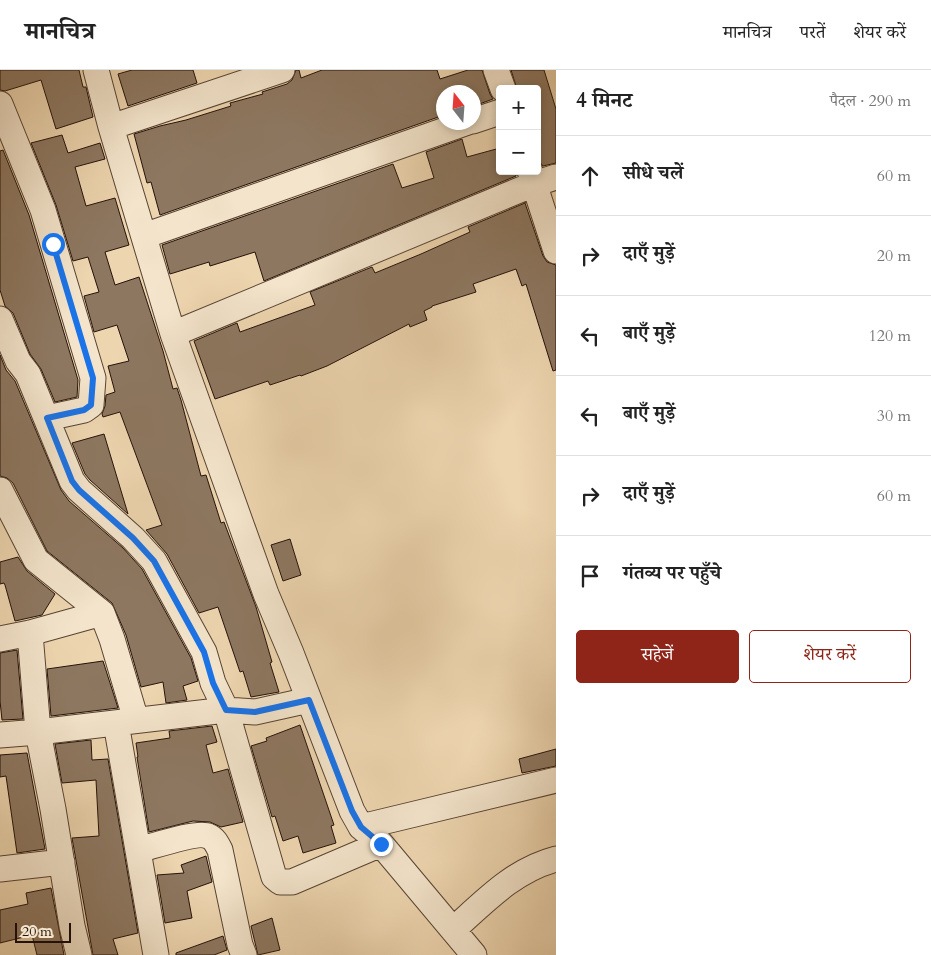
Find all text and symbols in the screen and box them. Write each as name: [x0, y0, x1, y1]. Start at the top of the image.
text: मानचित्र: [25, 15, 95, 48]
text: मानचित्र: [723, 20, 772, 45]
text: परतें: [800, 20, 825, 45]
text: शेयर करें: [853, 20, 906, 45]
north arrow: [436, 85, 481, 130]
map controls: [496, 85, 541, 175]
button: +: [496, 85, 541, 130]
text: 4 मिनट: [576, 86, 632, 115]
text: पैदल · 290 m: [830, 90, 911, 112]
button: −: [496, 130, 541, 175]
text: सीधे चलें: [623, 160, 683, 186]
icon: ahead: [576, 162, 604, 190]
text: 60 m: [877, 165, 911, 187]
route start: [42, 233, 65, 256]
text: दाएँ मुड़ें: [623, 240, 675, 266]
icon: right: [576, 242, 604, 270]
text: 20 m: [877, 245, 911, 267]
text: बाएँ मुड़ें: [623, 320, 675, 346]
icon: left: [576, 322, 604, 350]
text: 120 m: [869, 325, 911, 347]
text: बाएँ मुड़ें: [623, 400, 675, 426]
icon: left: [576, 402, 604, 430]
text: 30 m: [877, 405, 911, 427]
text: दाएँ मुड़ें: [623, 480, 675, 506]
icon: right: [576, 482, 604, 510]
text: 60 m: [877, 485, 911, 507]
text: गंतव्य पर पहुँचे: [623, 560, 721, 586]
icon: arrive: [576, 562, 604, 590]
button: सहेजें: [576, 630, 739, 683]
button: शेयर करें: [749, 630, 911, 683]
route end: [370, 833, 393, 856]
scale bar: [15, 920, 71, 943]
text: 20 m: [22, 922, 52, 941]

